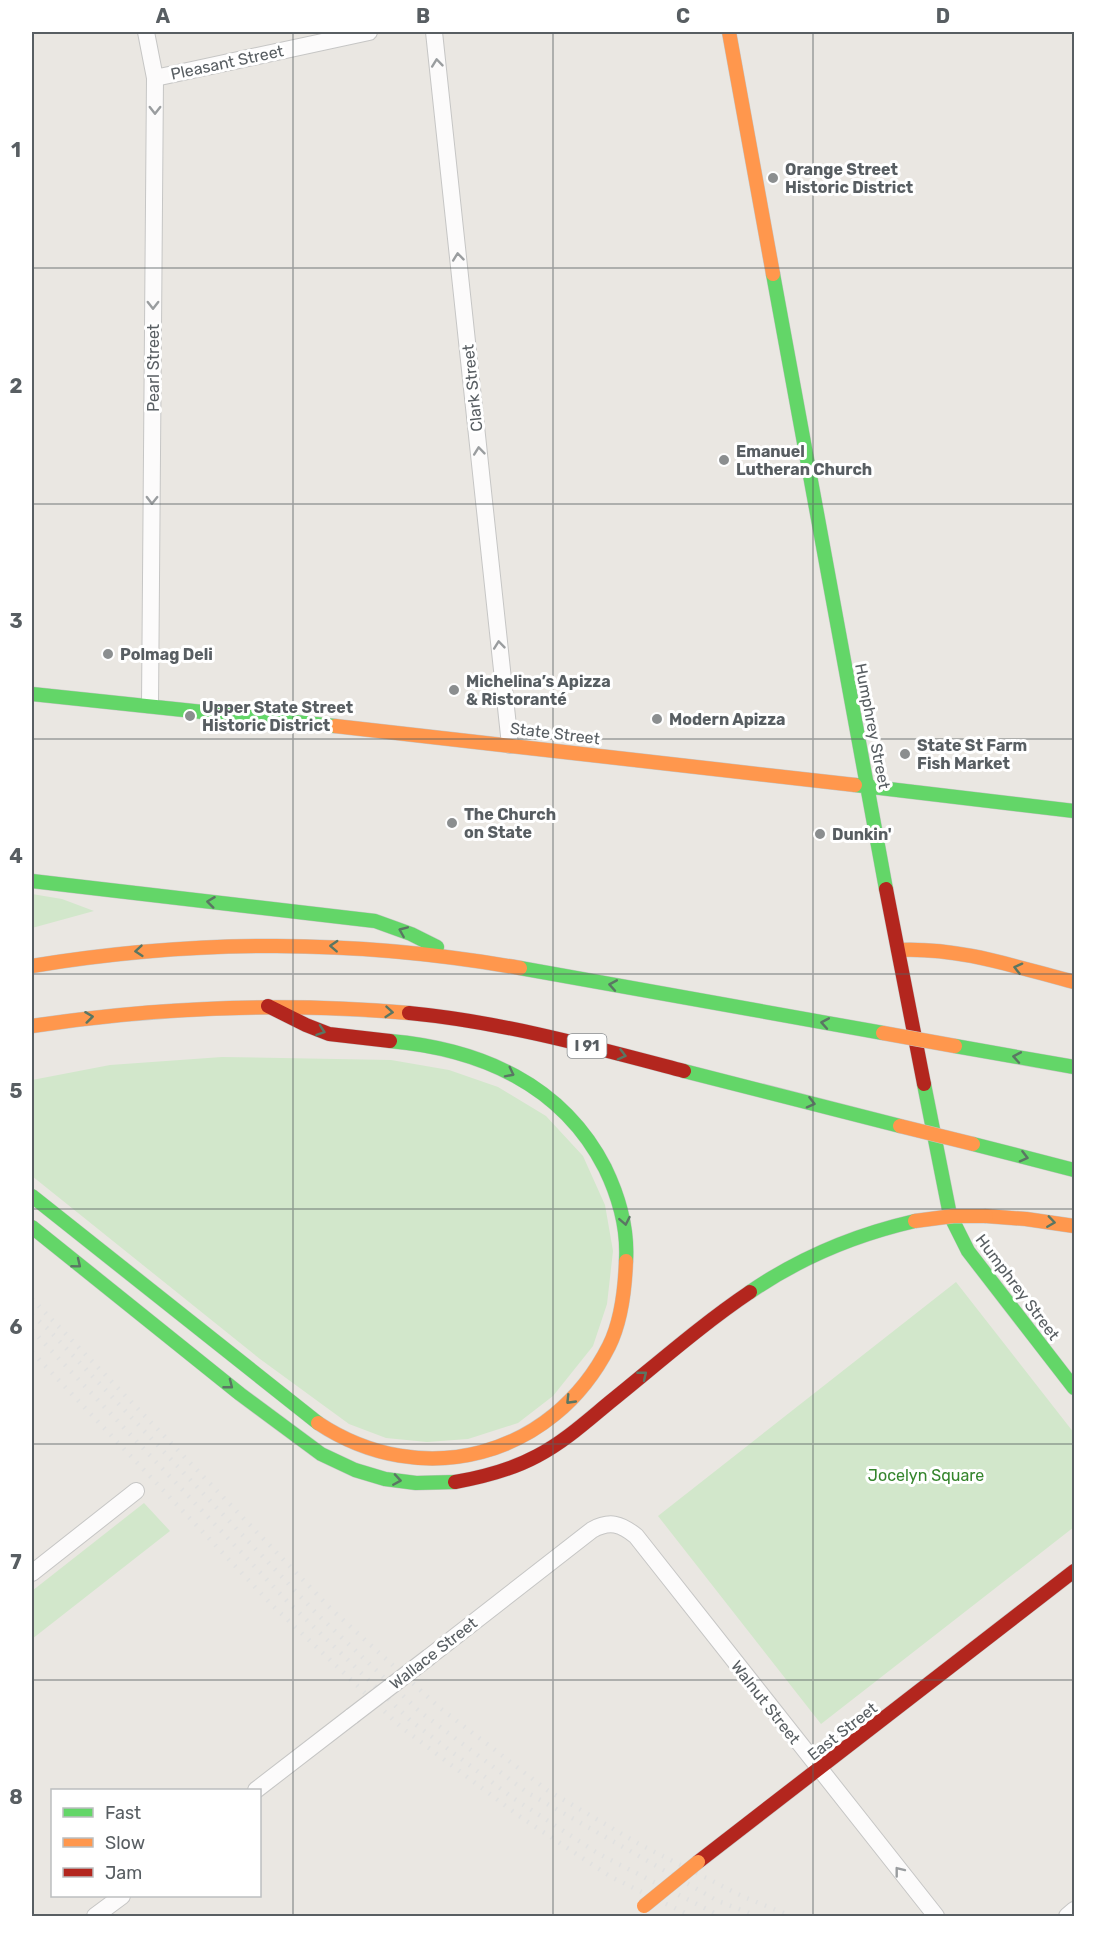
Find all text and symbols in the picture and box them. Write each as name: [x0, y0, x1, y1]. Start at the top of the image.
text: A: [156, 4, 171, 28]
text: B: [416, 4, 430, 28]
text: C: [676, 4, 690, 28]
text: D: [936, 4, 950, 28]
street label: Pleasant Street: [169, 41, 285, 84]
one-way arrow: [432, 58, 444, 68]
one-way arrow: [149, 106, 161, 115]
text: 1: [11, 138, 21, 162]
place label: Orange Street Historic District: [785, 160, 914, 197]
marker: Orange Street Historic District: [766, 171, 780, 185]
one-way arrow: [452, 252, 465, 261]
one-way arrow: [147, 301, 159, 310]
street label: Pearl Street: [144, 324, 163, 412]
street label: Clark Street: [458, 343, 487, 433]
text: 2: [10, 374, 23, 398]
place label: Emanuel Lutheran Church: [736, 442, 872, 479]
one-way arrow: [473, 446, 486, 455]
marker: Emanuel Lutheran Church: [717, 453, 731, 467]
one-way arrow: [146, 496, 158, 505]
text: 3: [9, 609, 23, 633]
one-way arrow: [494, 640, 506, 649]
place label: Polmag Deli: [120, 645, 213, 664]
marker: Polmag Deli: [101, 647, 115, 661]
street label: Humphrey Street: [851, 662, 894, 791]
place label: Michelina’s Apizza & Ristoranté: [466, 672, 611, 709]
marker: Michelina’s Apizza & Ristoranté: [447, 683, 461, 697]
place label: Upper State Street Historic District: [202, 698, 354, 735]
marker: Upper State Street Historic District: [183, 709, 197, 723]
place label: Modern Apizza: [669, 710, 785, 729]
marker: Modern Apizza: [650, 712, 664, 726]
street label: State Street: [509, 719, 601, 748]
place label: State St Farm Fish Market: [917, 736, 1027, 773]
marker: State St Farm Fish Market: [898, 747, 912, 761]
place label: The Church on State: [464, 805, 556, 842]
marker: The Church on State: [445, 816, 459, 830]
place label: Dunkin': [832, 825, 892, 844]
marker: Dunkin': [813, 827, 827, 841]
text: 4: [9, 844, 23, 868]
one-way arrow: [206, 896, 215, 909]
one-way arrow: [398, 926, 409, 938]
one-way arrow: [330, 940, 339, 953]
one-way arrow: [135, 944, 144, 957]
one-way arrow: [1013, 963, 1023, 976]
one-way arrow: [608, 979, 618, 992]
one-way arrow: [385, 1005, 394, 1018]
one-way arrow: [85, 1011, 94, 1024]
one-way arrow: [821, 1017, 831, 1030]
one-way arrow: [315, 1023, 326, 1036]
road number: I 91: [568, 1034, 606, 1058]
one-way arrow: [617, 1047, 627, 1060]
one-way arrow: [1012, 1051, 1022, 1064]
one-way arrow: [503, 1066, 514, 1077]
text: 5: [10, 1079, 23, 1103]
one-way arrow: [805, 1096, 816, 1108]
one-way arrow: [1018, 1150, 1028, 1162]
one-way arrow: [618, 1216, 631, 1226]
one-way arrow: [1047, 1216, 1056, 1228]
street label: Humphrey Street: [972, 1231, 1064, 1344]
one-way arrow: [70, 1256, 81, 1267]
text: 6: [9, 1315, 23, 1339]
one-way arrow: [636, 1372, 647, 1383]
one-way arrow: [223, 1378, 234, 1389]
one-way arrow: [566, 1394, 577, 1404]
park label: Jocelyn Square: [868, 1466, 984, 1485]
one-way arrow: [392, 1474, 401, 1486]
text: 7: [10, 1550, 22, 1574]
street label: Wallace Street: [386, 1613, 481, 1693]
street label: Walnut Street: [727, 1657, 804, 1748]
street label: East Street: [804, 1698, 881, 1764]
text: 8: [9, 1785, 23, 1809]
legend: [51, 1789, 261, 1897]
text: Fast: [105, 1802, 141, 1824]
text: Slow: [105, 1832, 145, 1854]
text: Jam: [105, 1862, 142, 1884]
one-way arrow: [896, 1867, 907, 1878]

